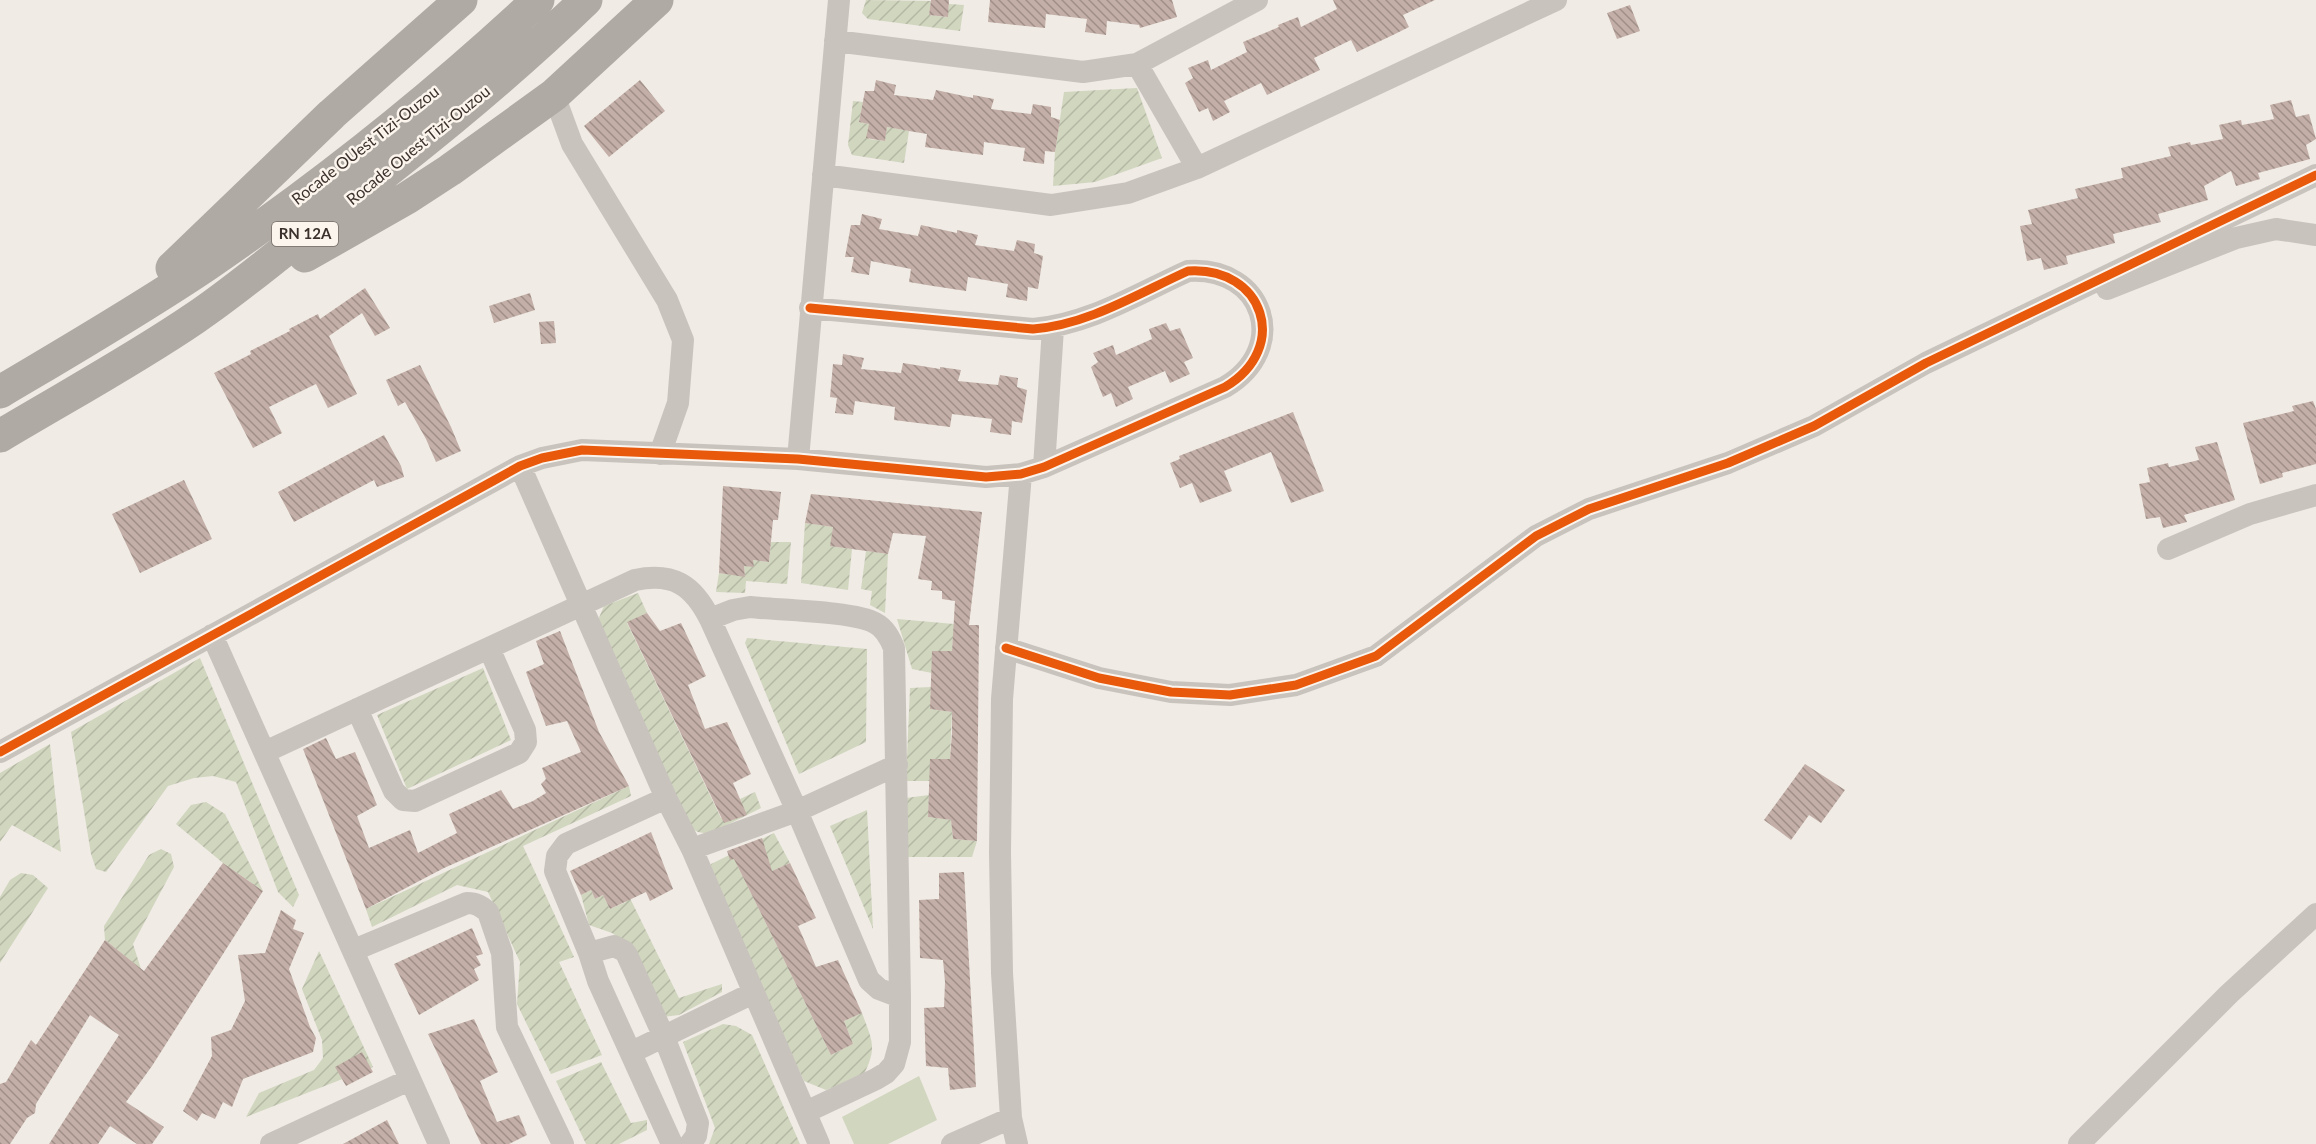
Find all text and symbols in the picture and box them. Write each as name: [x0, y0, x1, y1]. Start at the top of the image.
street label: Rocade OUest Tizi-Ouzou: [287, 81, 442, 208]
street label: Rocade Ouest Tizi-Ouzou: [342, 81, 493, 208]
road number: RN 12A: [272, 222, 338, 246]

